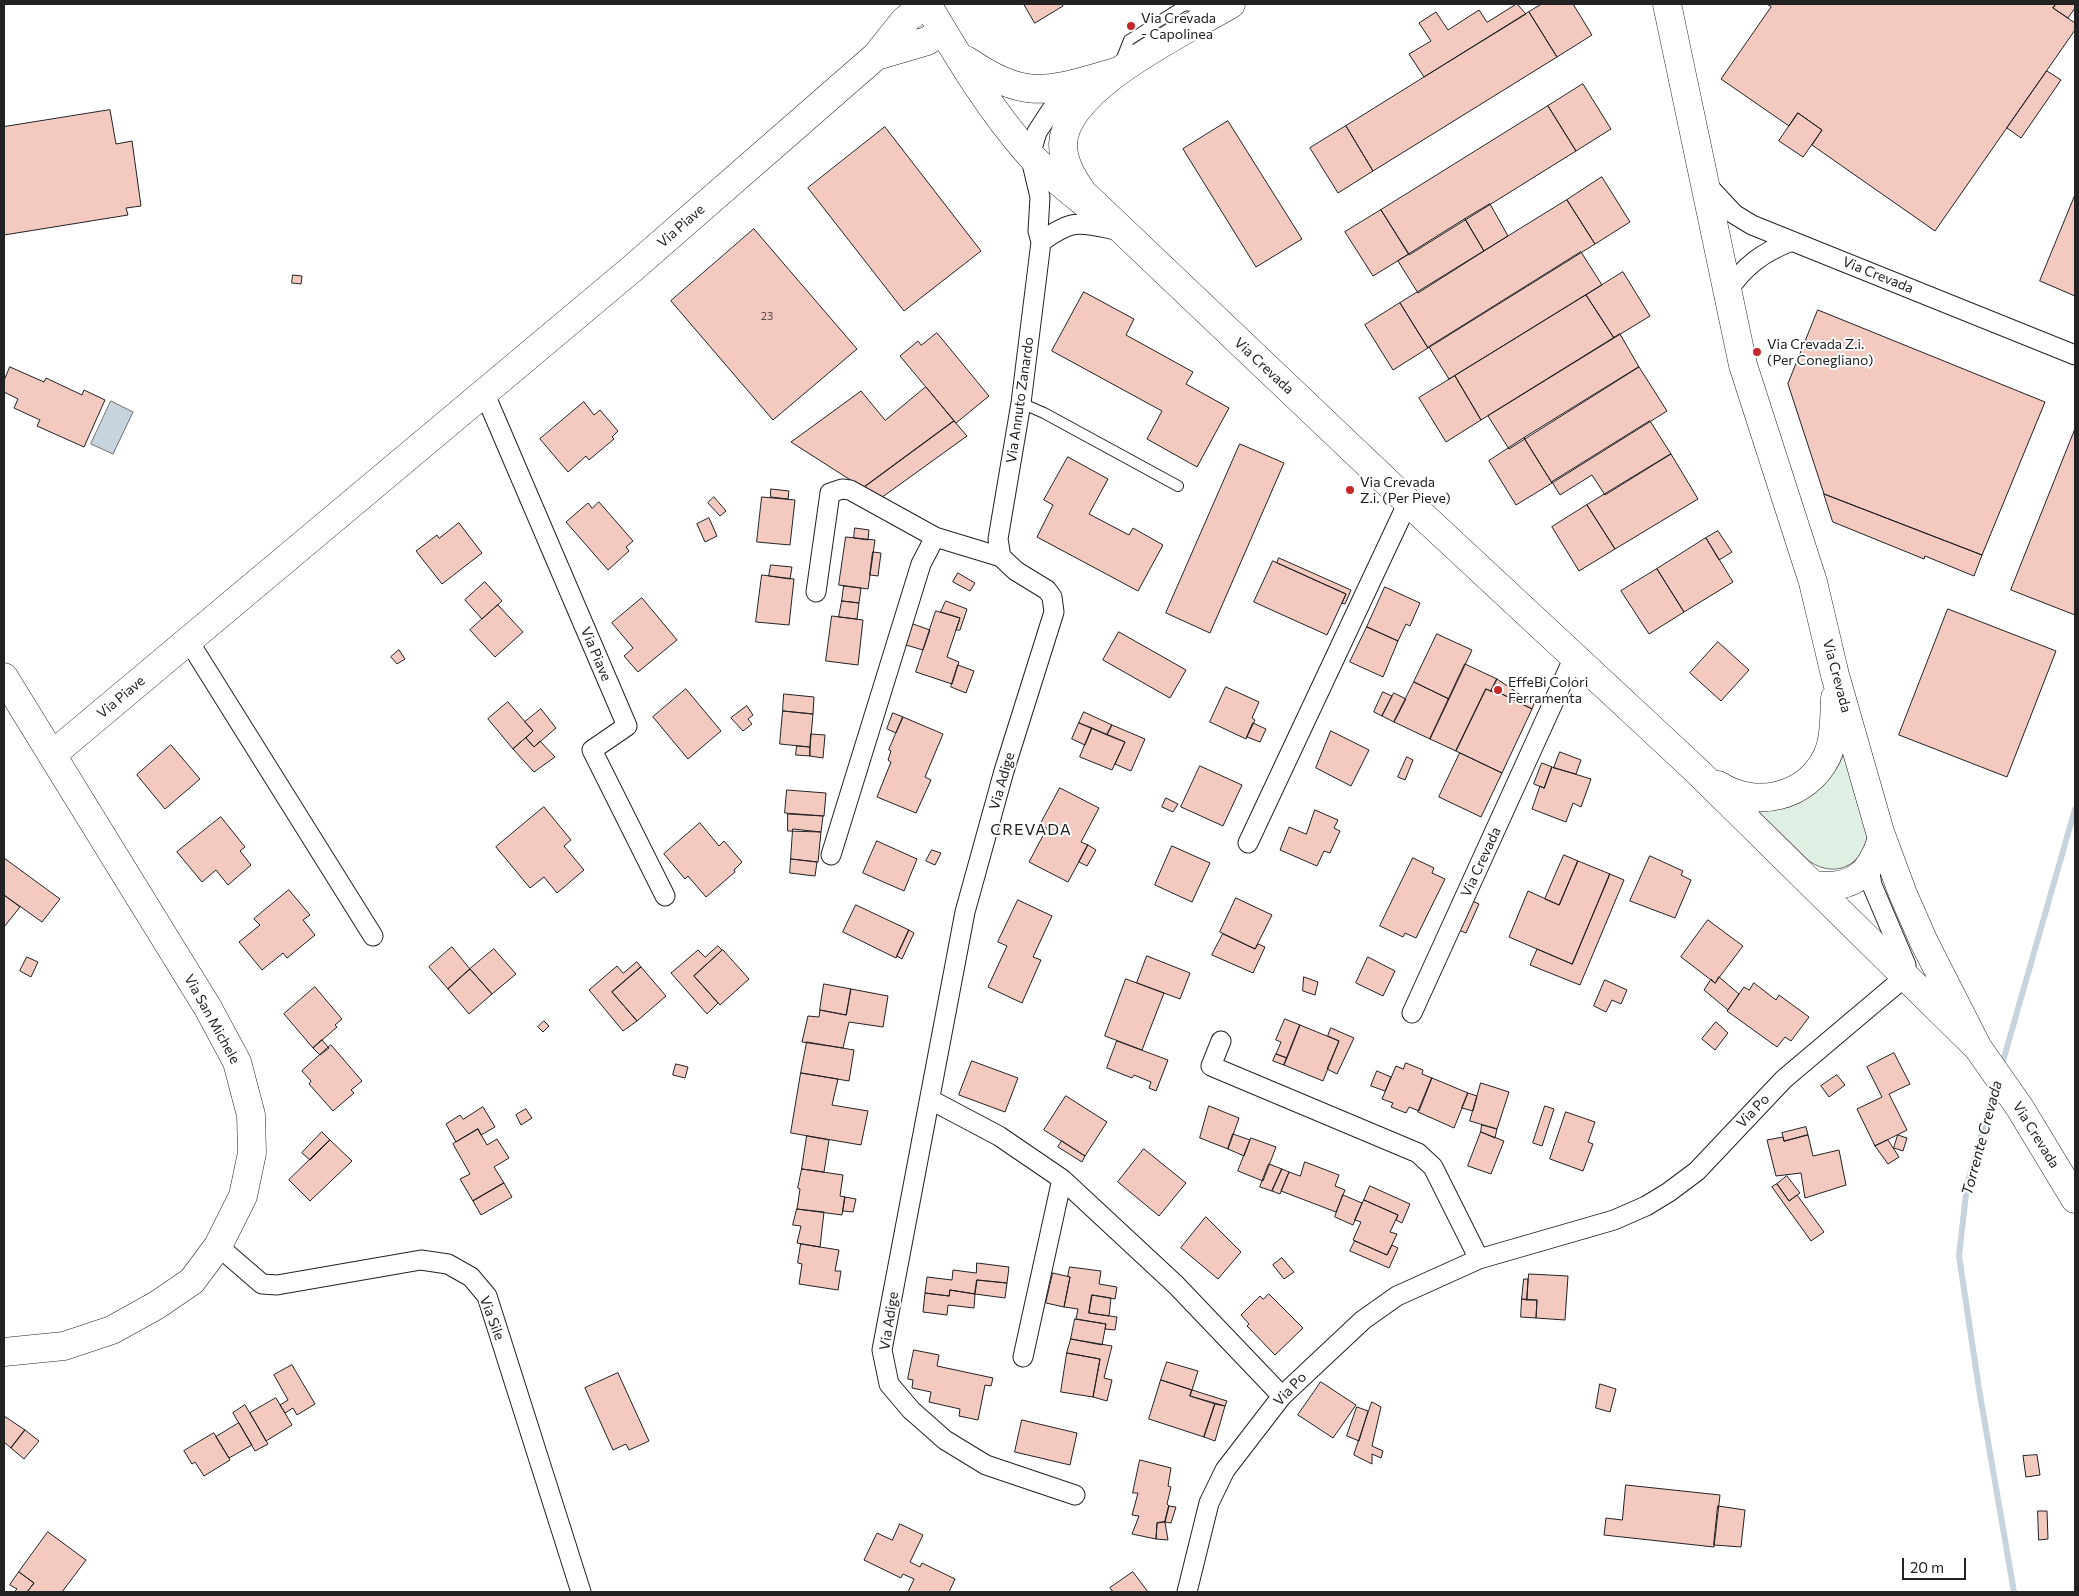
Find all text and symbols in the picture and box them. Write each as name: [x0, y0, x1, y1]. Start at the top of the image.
place label: Via Crevada - Capolinea: [1141, 10, 1216, 42]
marker: Via Crevada - Capolinea: [1125, 20, 1137, 32]
street label: Via Piave: [654, 201, 708, 251]
street label: Via Crevada: [1840, 253, 1916, 297]
house number: 23: [761, 309, 773, 323]
street label: Via Crevada: [1231, 334, 1297, 398]
street label: Via Annuto Zanardo: [1003, 336, 1037, 464]
place label: Via Crevada Z.i. (Per Conegliano): [1767, 336, 1873, 368]
marker: Via Crevada Z.i. (Per Conegliano): [1751, 346, 1763, 358]
place label: Via Crevada Z.i. (Per Pieve): [1360, 474, 1451, 507]
marker: Via Crevada Z.i. (Per Pieve): [1344, 484, 1356, 496]
street label: Via Piave: [577, 624, 615, 684]
street label: Via Crevada: [1819, 638, 1855, 714]
street label: Via Piave: [94, 672, 148, 722]
place label: EffeBi Colori Ferramenta: [1508, 674, 1588, 706]
marker: EffeBi Colori Ferramenta: [1492, 684, 1504, 696]
street label: Via Adige: [986, 750, 1018, 812]
district label: CREVADA: [989, 820, 1073, 840]
street label: Via Crevada: [1458, 824, 1504, 900]
street label: Via San Michele: [180, 971, 244, 1067]
water label: Torrente Crevada: [1958, 1079, 2006, 1197]
street label: Via Po: [1733, 1091, 1773, 1131]
street label: Via Crevada: [2009, 1099, 2063, 1171]
street label: Via Adige: [876, 1291, 902, 1351]
street label: Via Sile: [476, 1294, 508, 1342]
street label: Via Po: [1270, 1369, 1310, 1409]
scale bar: [1904, 1548, 1968, 1580]
text: 20 m: [1910, 1558, 1944, 1576]

